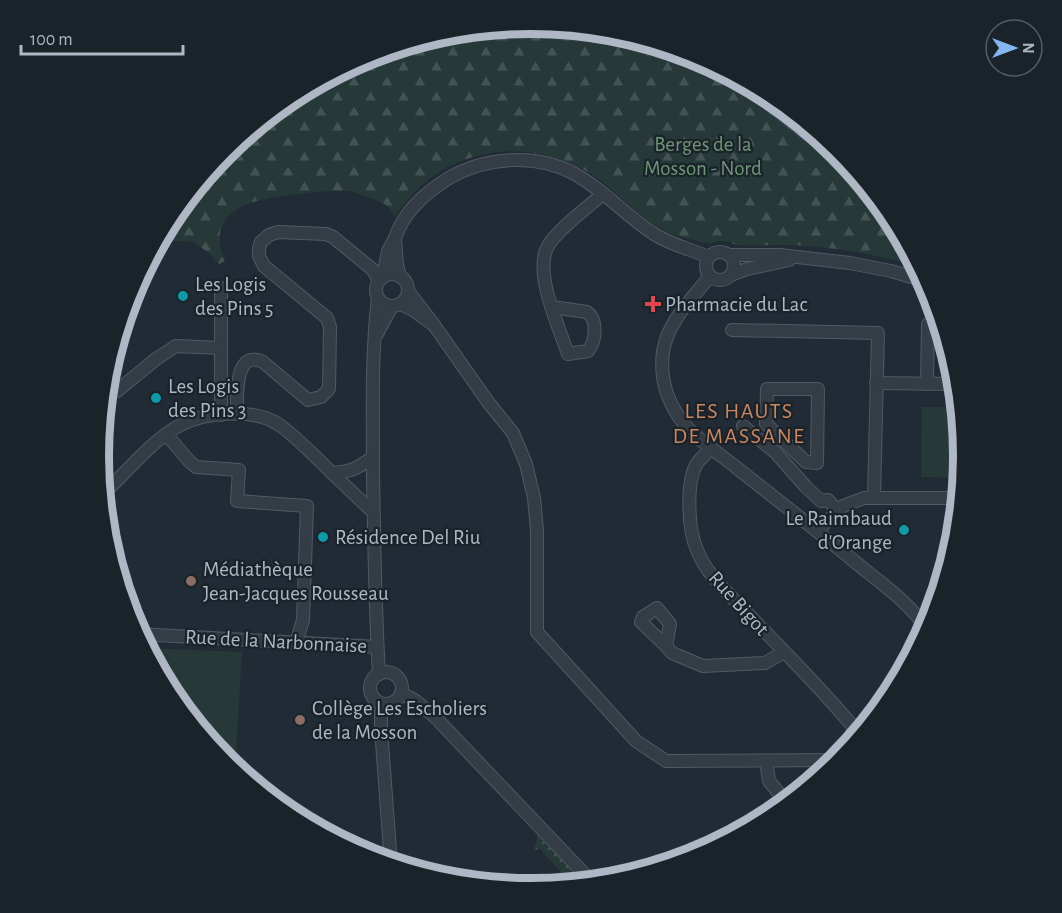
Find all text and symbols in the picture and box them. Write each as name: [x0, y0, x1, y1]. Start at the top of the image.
scale bar: [21, 18, 183, 56]
north arrow: [984, 18, 1044, 78]
text: 100 m: [30, 31, 73, 49]
text: N: [1020, 42, 1036, 54]
park label: Berges de la Mosson - Nord: [644, 134, 762, 179]
place label: Les Logis des Pins 5: [195, 274, 274, 319]
marker: Les Logis des Pins 5: [176, 289, 190, 303]
place label: Pharmacie du Lac: [665, 294, 807, 315]
marker: Pharmacie du Lac: [646, 297, 660, 311]
place label: Les Logis des Pins 3: [168, 376, 247, 421]
marker: Les Logis des Pins 3: [149, 391, 163, 405]
district label: LES HAUTS DE MASSANE: [673, 400, 805, 447]
place label: Le Raimbaud d'Orange: [786, 508, 892, 553]
marker: Le Raimbaud d'Orange: [897, 523, 911, 537]
place label: Résidence Del Riu: [335, 527, 481, 548]
marker: Résidence Del Riu: [316, 530, 330, 544]
place label: Médiathèque Jean-Jacques Rousseau: [203, 559, 389, 604]
street label: Rue Bigot: [705, 567, 773, 640]
marker: Médiathèque Jean-Jacques Rousseau: [184, 574, 198, 588]
street label: Rue de la Narbonnaise: [184, 626, 368, 657]
place label: Collège Les Escholiers de la Mosson: [312, 698, 487, 743]
marker: Collège Les Escholiers de la Mosson: [293, 713, 307, 727]

